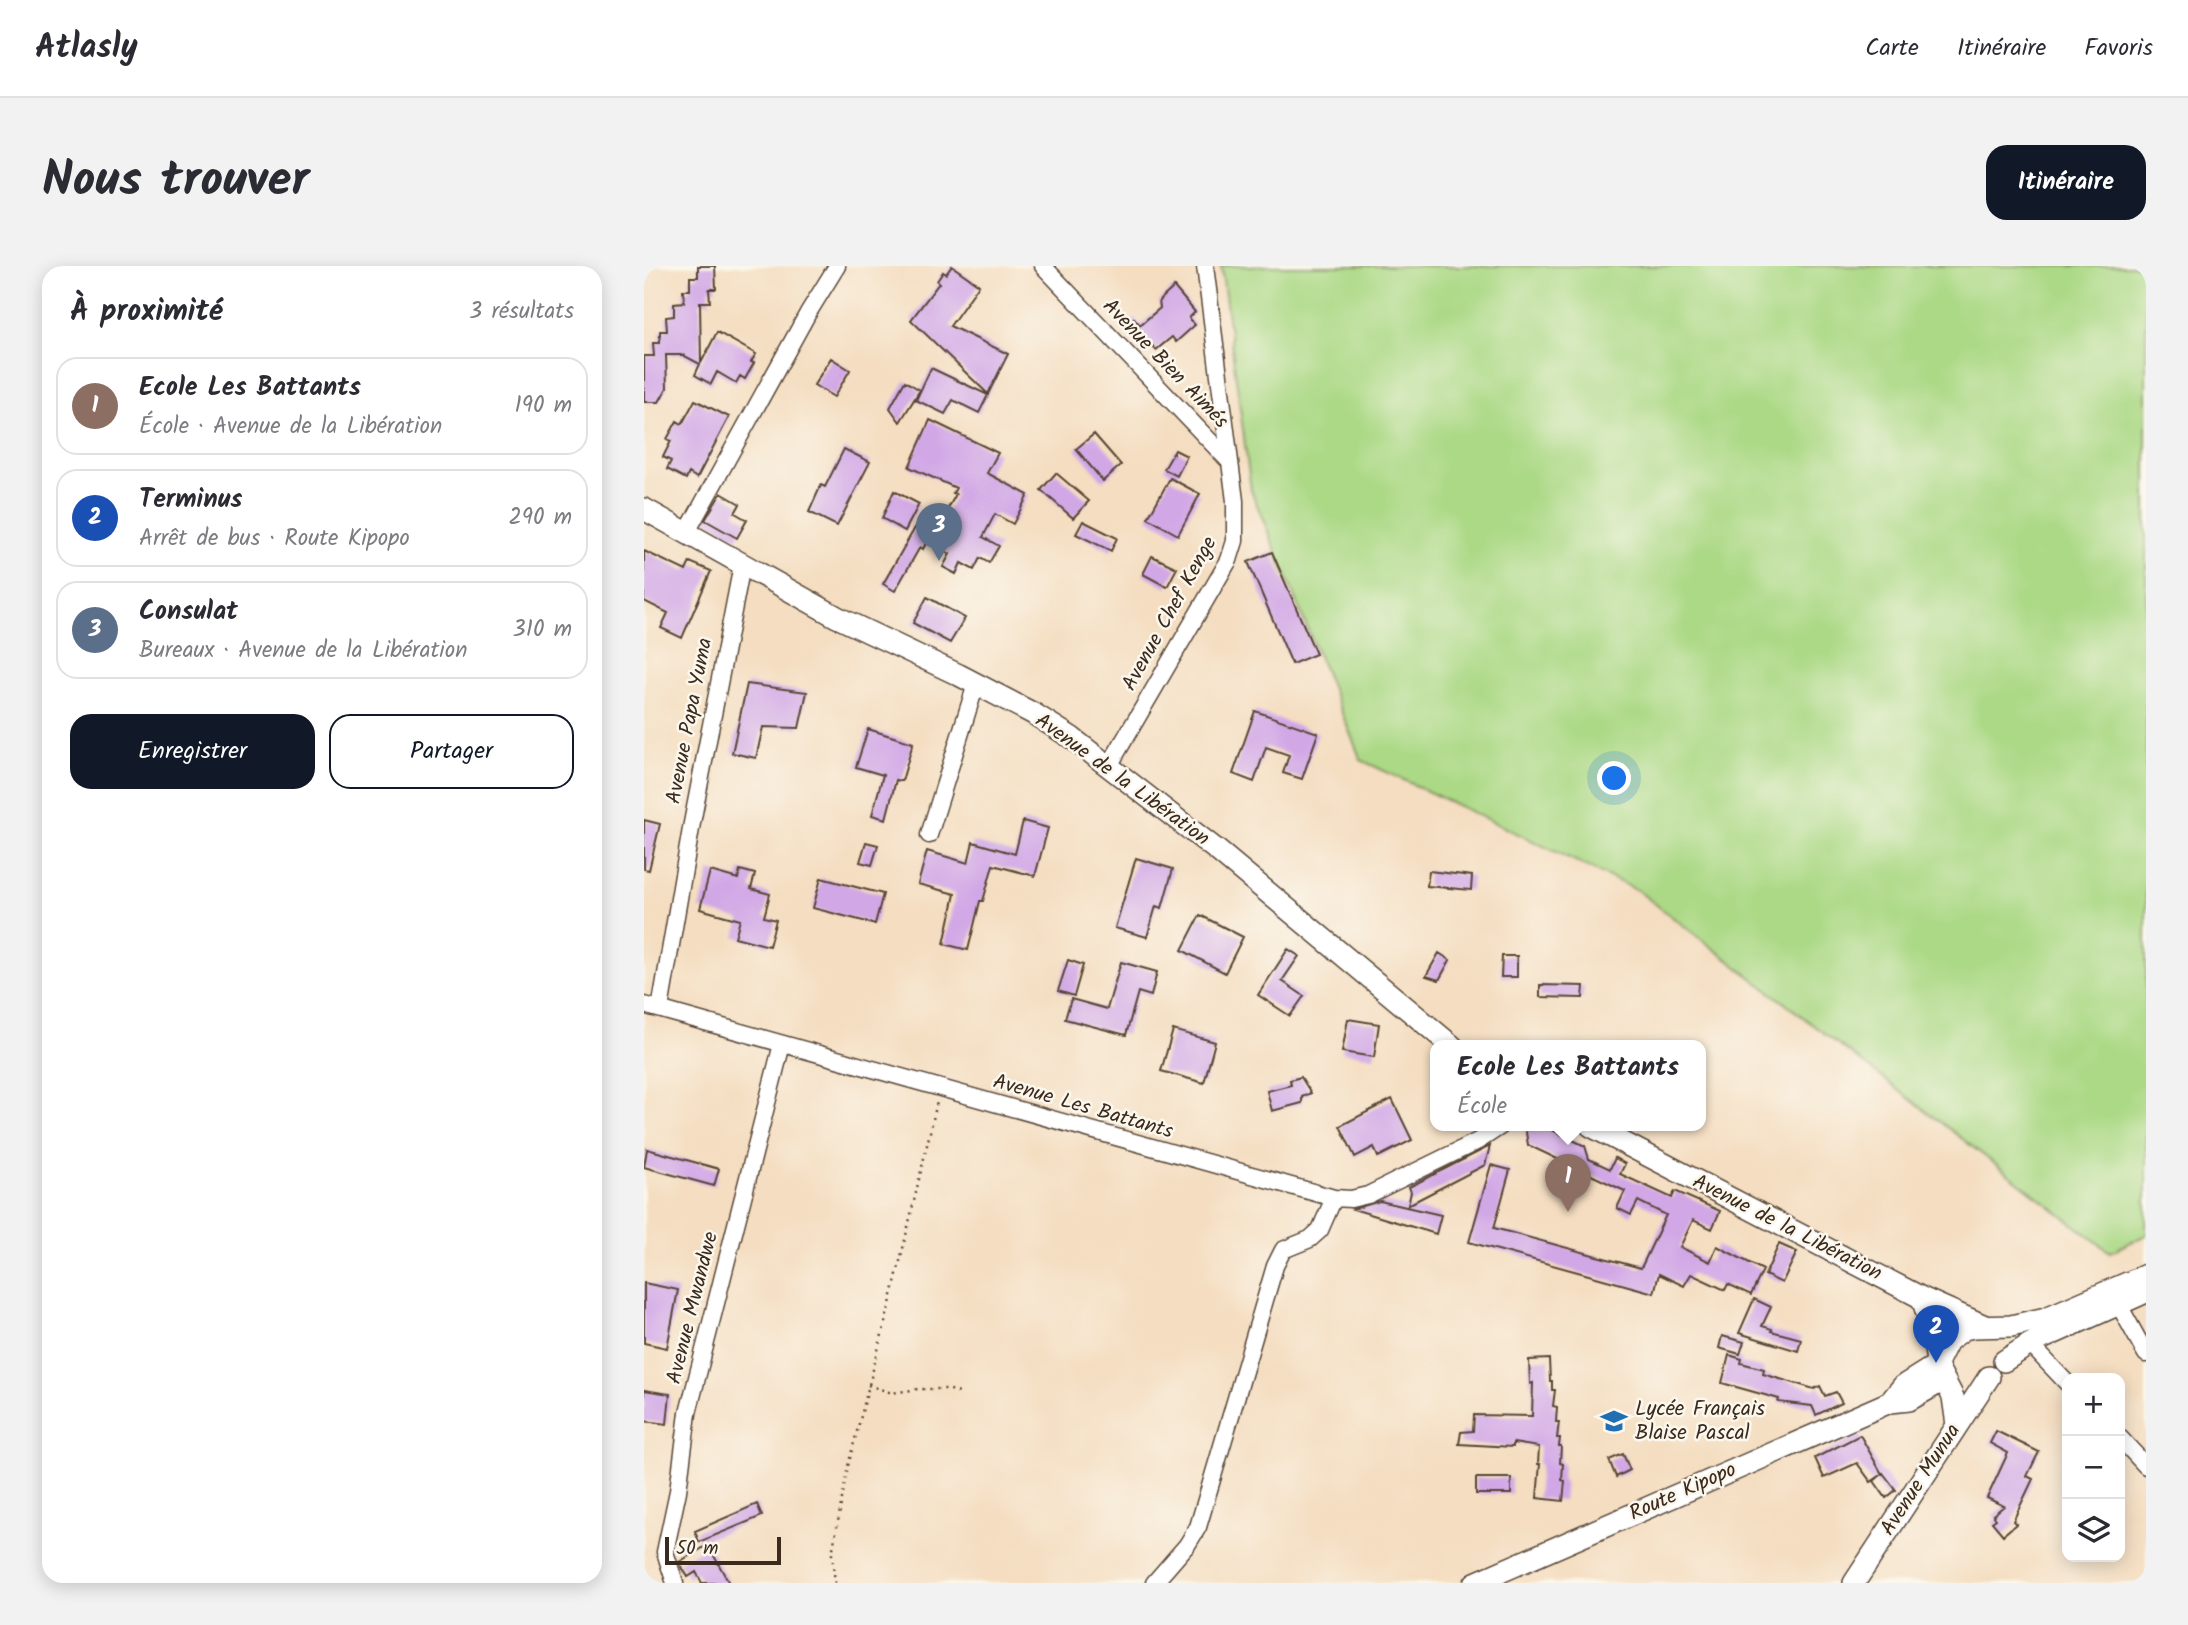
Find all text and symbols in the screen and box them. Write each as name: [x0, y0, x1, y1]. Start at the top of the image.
text: Atlasly: [35, 22, 138, 75]
text: Carte: [1865, 29, 1919, 68]
text: Itinéraire: [1957, 29, 2046, 68]
text: Favoris: [2084, 29, 2153, 68]
text: Nous trouver: [42, 143, 309, 221]
button: Itinéraire: [1986, 145, 2146, 220]
text: À proximité: [70, 288, 223, 336]
street label: Avenue Bien Aimés: [1094, 291, 1236, 437]
text: 3 résultats: [469, 294, 574, 330]
text: Ecole Les Battants: [139, 367, 361, 409]
text: 1: [92, 388, 98, 424]
text: 190 m: [515, 388, 572, 424]
text: École · Avenue de la Libération: [139, 409, 442, 445]
text: Terminus: [139, 479, 242, 521]
text: 2: [88, 500, 102, 536]
text: 290 m: [508, 500, 572, 536]
pin: 3: [916, 503, 962, 561]
text: Arrêt de bus · Route Kipopo: [139, 521, 410, 557]
street label: Avenue Chef Kenge: [1114, 530, 1226, 697]
text: Consulat: [139, 591, 238, 633]
text: 3: [89, 612, 101, 648]
text: 310 m: [513, 612, 572, 648]
text: Bureaux · Avenue de la Libération: [139, 633, 468, 669]
street label: Avenue Papa Yuma: [658, 635, 722, 807]
street label: Avenue de la Libération: [1028, 705, 1216, 855]
button: Enregistrer: [70, 714, 315, 789]
button: Partager: [329, 714, 574, 789]
your location: [1597, 761, 1631, 795]
popup: [1430, 1040, 1706, 1131]
text: Ecole Les Battants: [1457, 1047, 1679, 1089]
street label: Avenue Les Battants: [989, 1065, 1177, 1149]
text: École: [1457, 1089, 1507, 1125]
pin: 1: [1545, 1154, 1591, 1212]
street label: Avenue de la Libération: [1686, 1166, 1888, 1290]
street label: Avenue Mwandwe: [658, 1228, 728, 1388]
pin: 2: [1913, 1305, 1959, 1363]
map controls: [2062, 1373, 2125, 1562]
button: +: [2062, 1373, 2125, 1436]
place label: Lycée Français Blaise Pascal: [1635, 1393, 1765, 1450]
school or university icon: Lycée Français Blaise Pascal: [1599, 1406, 1629, 1436]
street label: Avenue Munua: [1872, 1417, 1970, 1543]
button: −: [2062, 1436, 2125, 1499]
street label: Route Kipopo: [1624, 1454, 1742, 1530]
button: layers: [2062, 1499, 2125, 1562]
scale bar: [665, 1534, 780, 1566]
text: 50 m: [676, 1534, 718, 1564]

